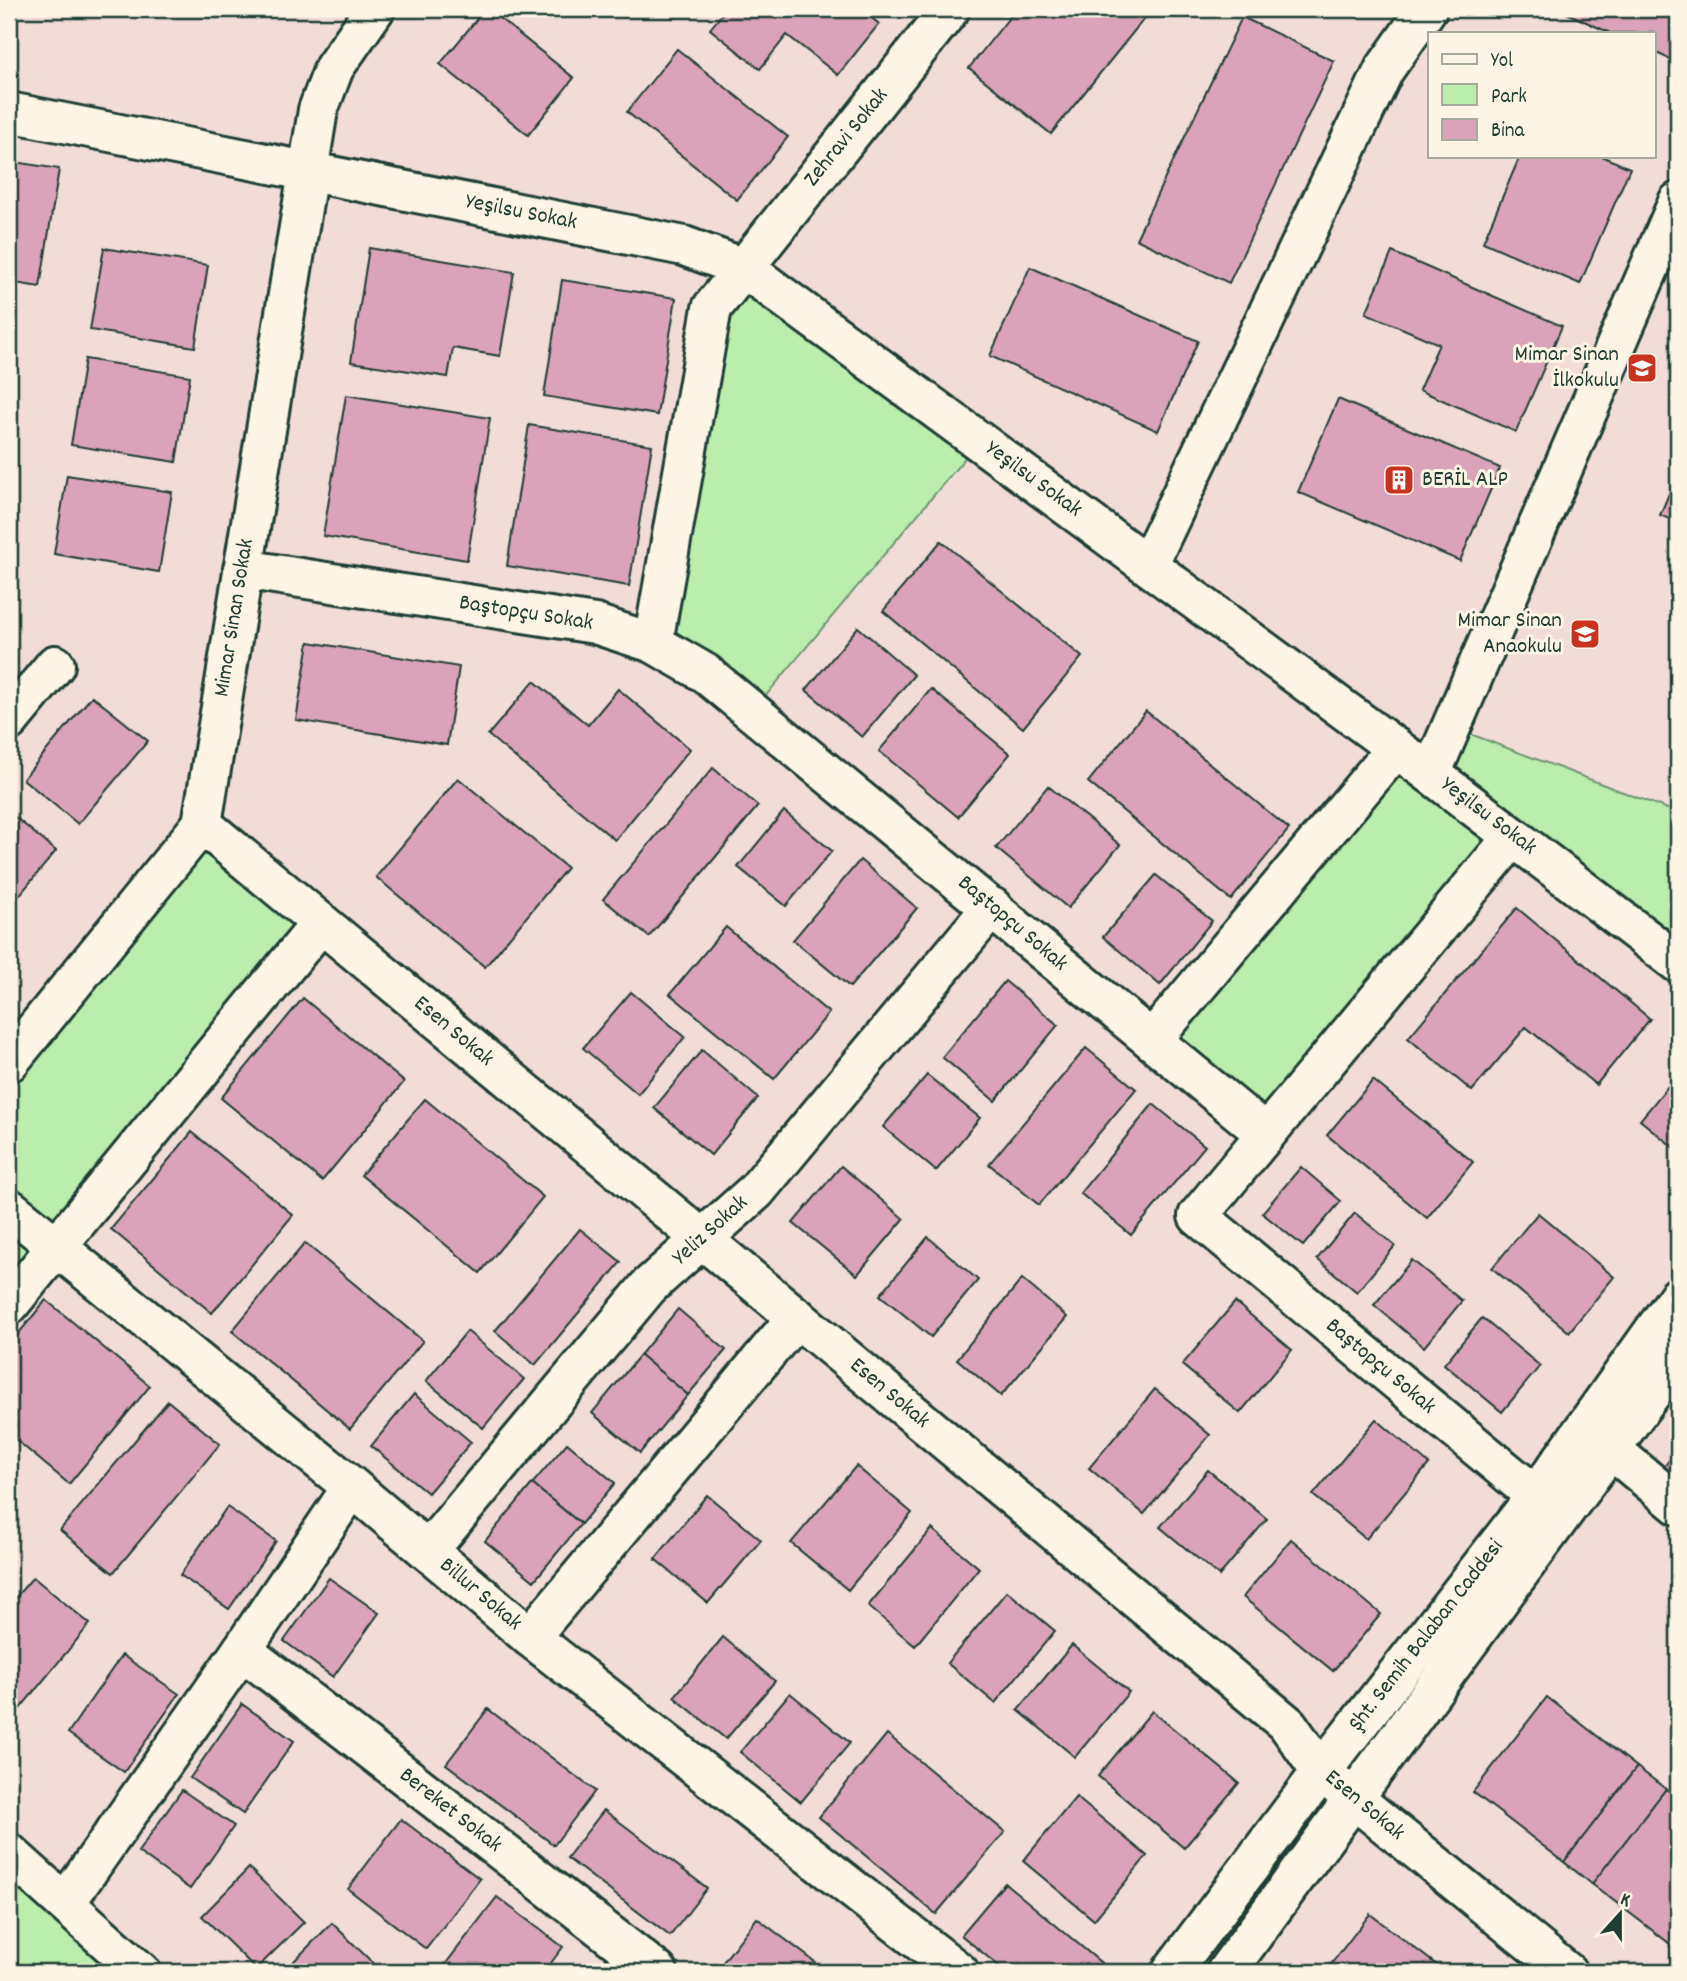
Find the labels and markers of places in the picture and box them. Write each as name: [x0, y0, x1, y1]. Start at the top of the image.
place label: Mimar Sinan İlkokulu: [1515, 339, 1619, 398]
school or university icon: Mimar Sinan İlkokulu: [1625, 351, 1659, 385]
building icon: BERİL ALP: [1382, 463, 1416, 497]
place label: BERİL ALP: [1422, 464, 1508, 497]
place label: Mimar Sinan Anaokulu: [1458, 605, 1562, 664]
school or university icon: Mimar Sinan Anaokulu: [1568, 617, 1602, 651]

